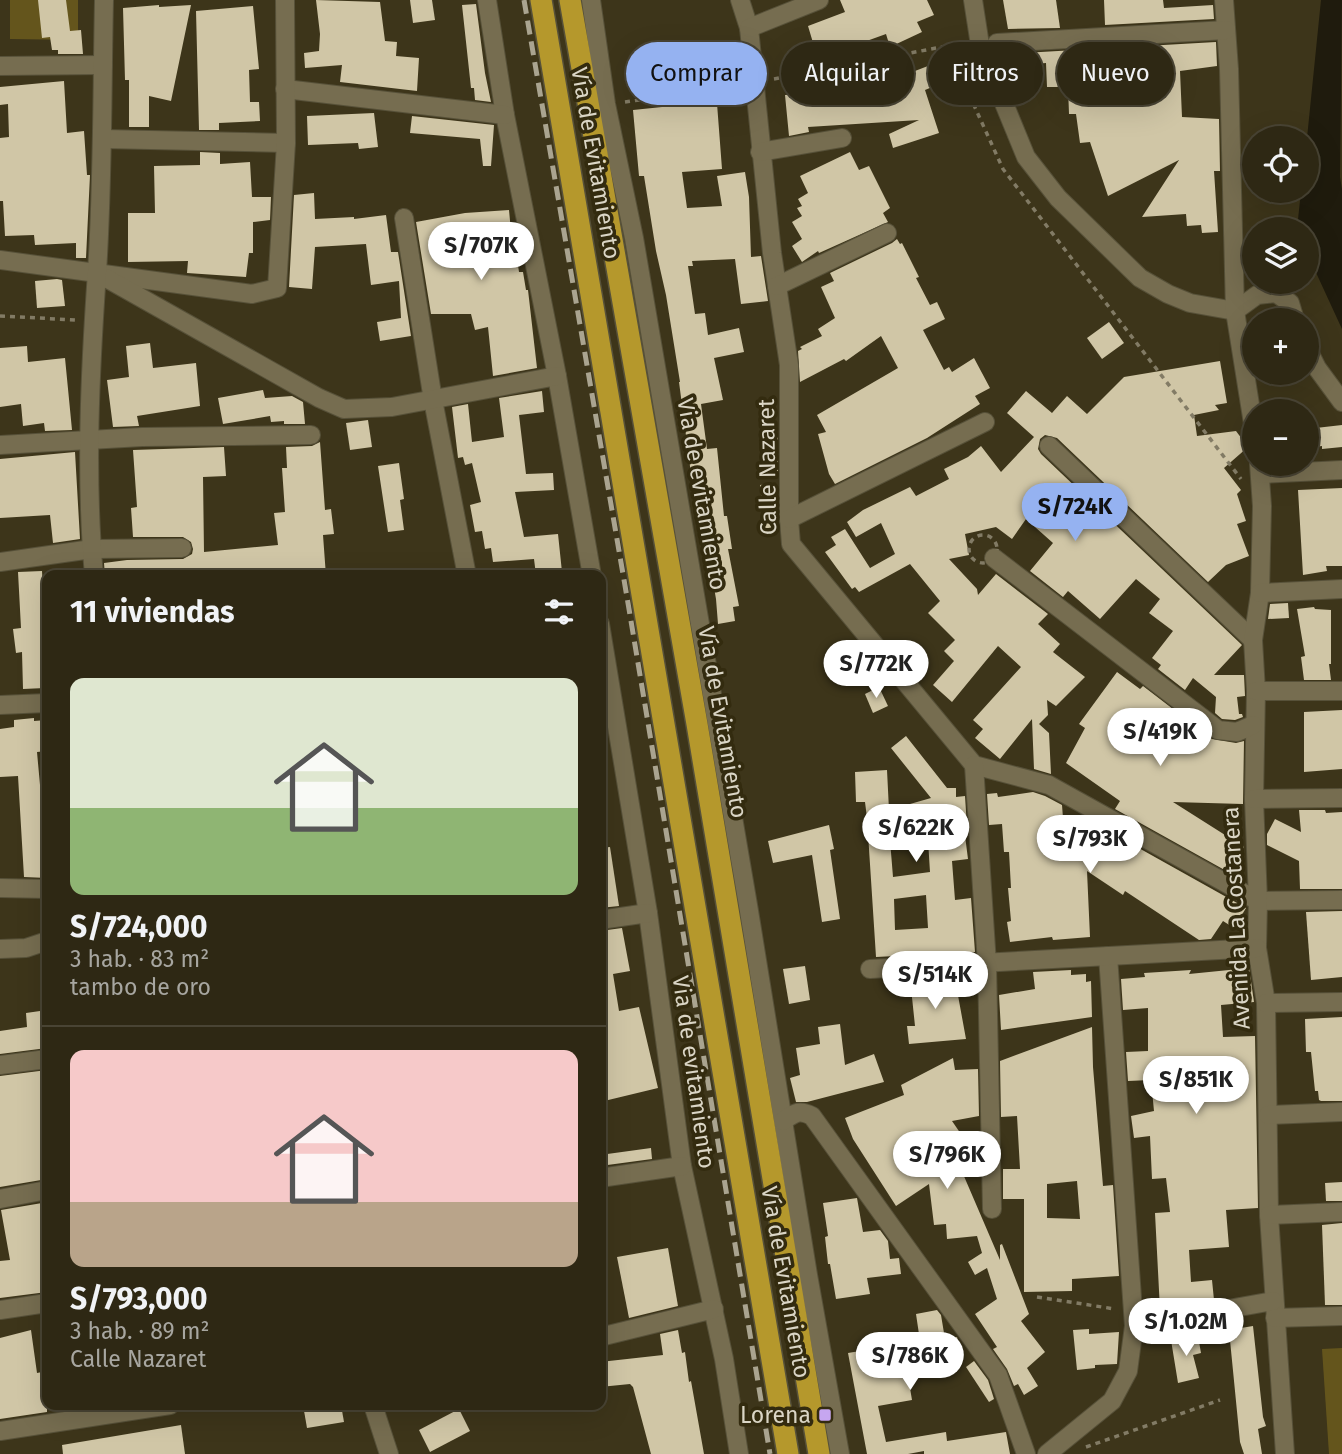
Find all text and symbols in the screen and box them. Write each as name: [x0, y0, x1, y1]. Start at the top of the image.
chip: Comprar: [626, 42, 767, 105]
chip: Alquilar: [781, 42, 914, 105]
chip: Filtros: [928, 42, 1043, 105]
chip: Nuevo: [1057, 42, 1174, 105]
street label: Vía de Evitamiento: [565, 65, 627, 261]
map controls: [1242, 126, 1319, 476]
button: locate: [1242, 126, 1319, 203]
button: layers: [1242, 217, 1319, 294]
pin: S/707K: [424, 222, 538, 282]
text: S/707K: [444, 231, 518, 259]
button: +: [1242, 308, 1319, 385]
street label: Via de evitamiento: [671, 396, 733, 592]
street label: Calle Nazaret: [752, 398, 782, 535]
button: −: [1242, 399, 1319, 476]
pin: S/724K: [1018, 484, 1132, 543]
text: S/724K: [1038, 492, 1112, 520]
icon: filters: [540, 593, 578, 631]
text: 11 viviendas: [70, 594, 235, 630]
street label: Vía de Evitamiento: [692, 624, 754, 820]
pin: S/772K: [819, 640, 933, 700]
text: S/772K: [840, 649, 912, 677]
pin: S/419K: [1103, 708, 1217, 768]
text: S/419K: [1123, 717, 1197, 745]
icon: home: [261, 724, 387, 850]
pin: S/622K: [859, 804, 973, 864]
street label: Avenida La Costanera: [1216, 806, 1256, 1030]
text: S/622K: [878, 813, 954, 841]
pin: S/793K: [1033, 816, 1147, 875]
text: S/793K: [1053, 824, 1127, 852]
text: S/724,000: [70, 909, 208, 945]
text: 3 hab. · 83 m²: [70, 945, 209, 973]
pin: S/514K: [878, 951, 992, 1011]
text: S/514K: [898, 960, 972, 988]
text: tambo de oro: [70, 973, 211, 1001]
street label: Via de evitamiento: [667, 974, 721, 1170]
pin: S/851K: [1139, 1056, 1253, 1116]
text: S/851K: [1159, 1065, 1233, 1093]
icon: home: [261, 1096, 387, 1222]
pin: S/796K: [890, 1132, 1004, 1191]
text: S/796K: [909, 1140, 985, 1168]
street label: Vía de Evitamiento: [755, 1184, 817, 1380]
text: S/793,000: [70, 1281, 208, 1317]
pin: S/1.02M: [1121, 1298, 1251, 1358]
text: S/1.02M: [1145, 1307, 1227, 1335]
text: 3 hab. · 89 m²: [70, 1317, 209, 1345]
pin: S/786K: [853, 1332, 967, 1392]
text: S/786K: [872, 1341, 948, 1369]
text: Calle Nazaret: [70, 1345, 206, 1373]
place label: Lorena: [740, 1401, 811, 1429]
marker: Lorena: [817, 1407, 833, 1423]

